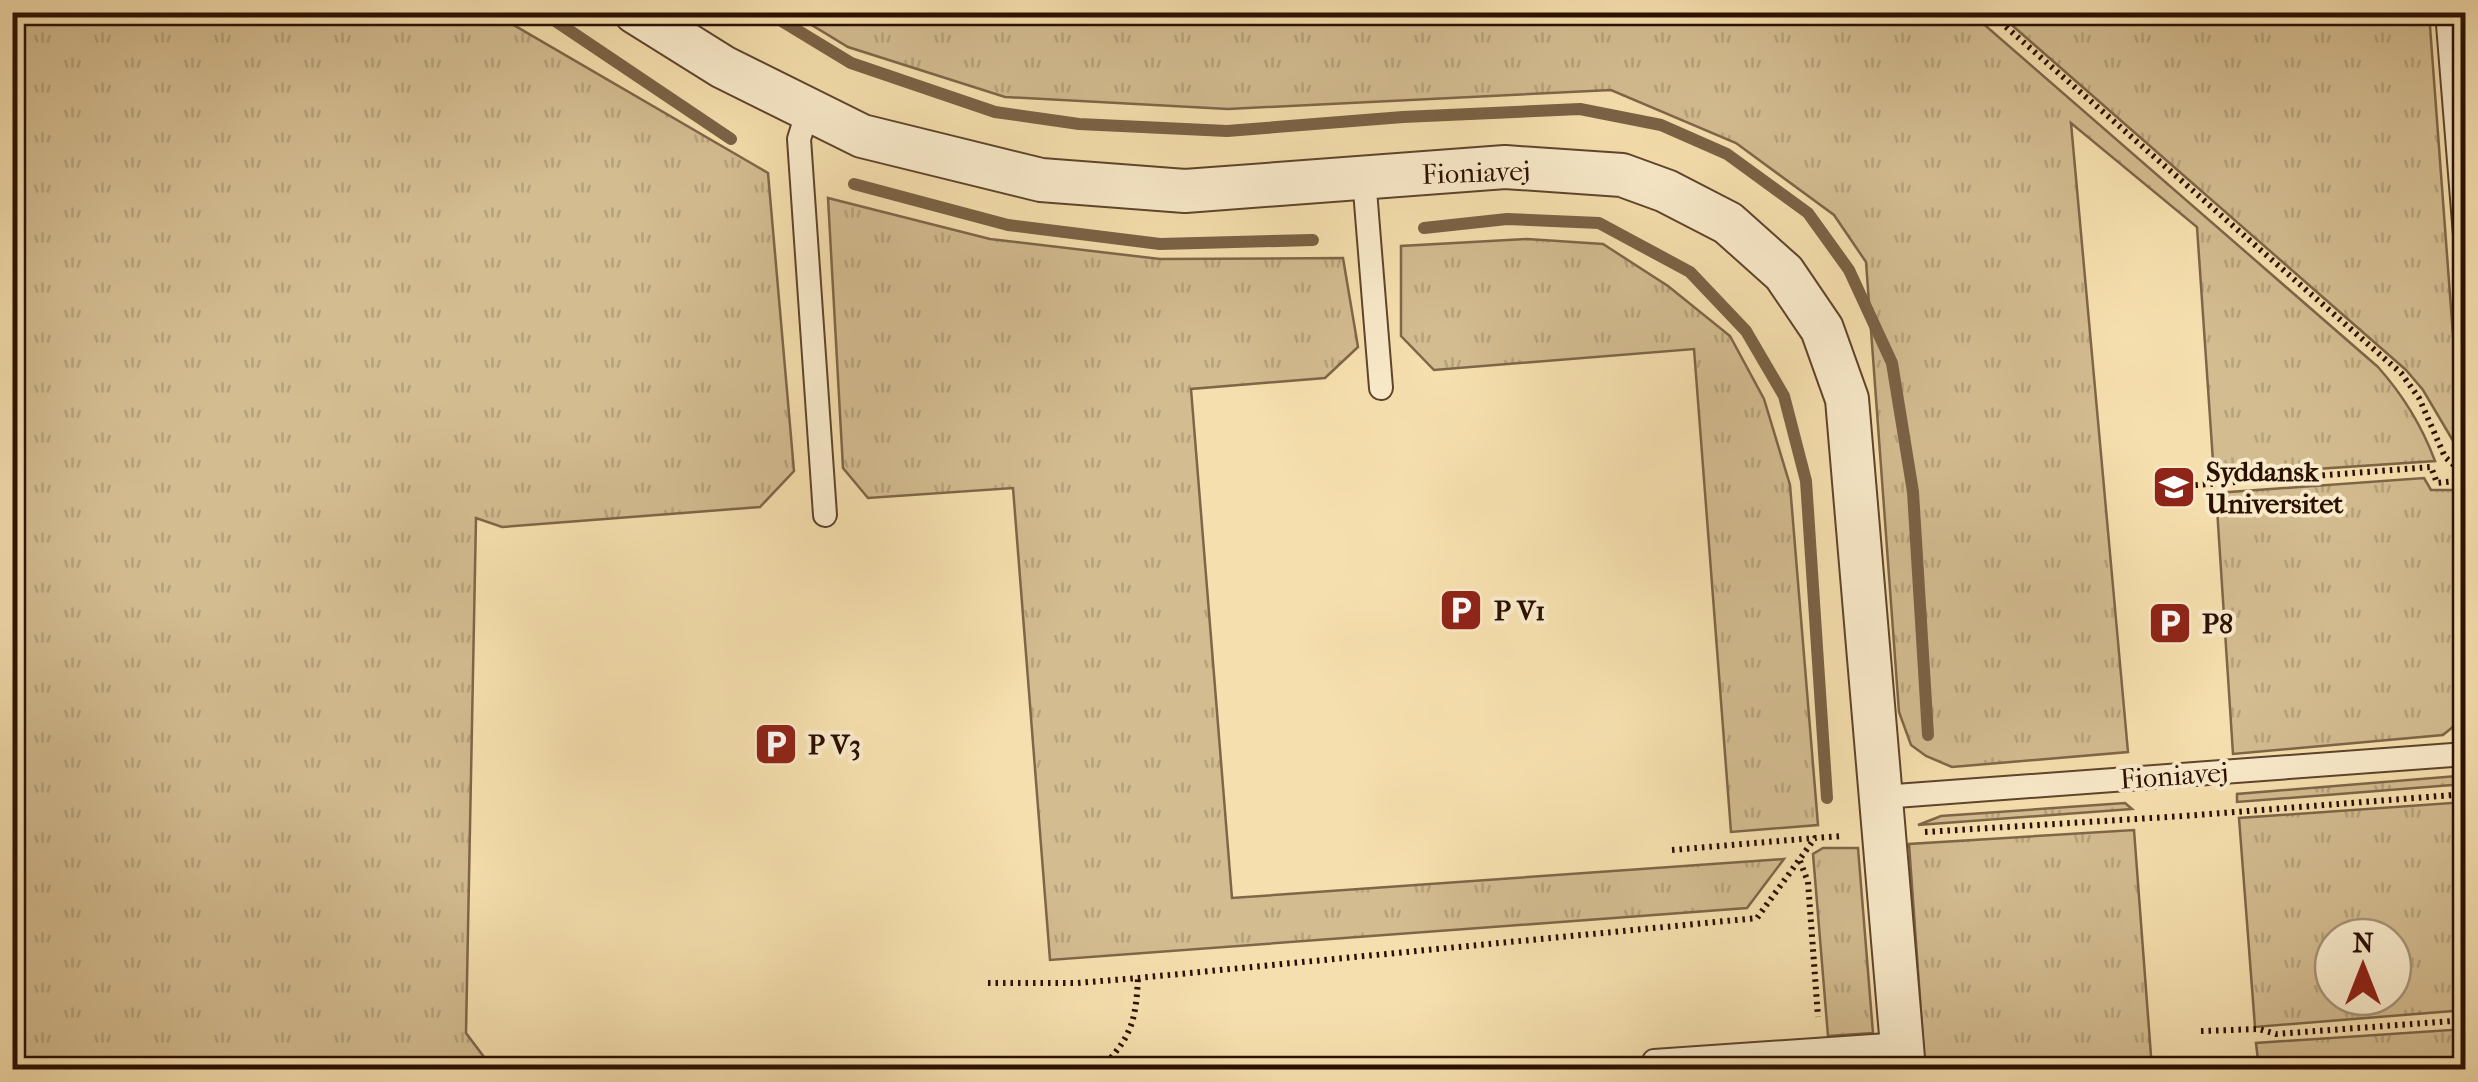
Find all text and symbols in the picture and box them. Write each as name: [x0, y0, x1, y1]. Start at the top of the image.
street label: Fioniavej: [1421, 154, 1531, 191]
place label: Syddansk Universitet: [2206, 455, 2344, 520]
school or university icon: Syddansk Universitet: [2151, 464, 2197, 510]
parking icon: P V1: [1438, 587, 1484, 633]
place label: P V1: [1494, 594, 1545, 627]
parking icon: P8: [2147, 600, 2193, 646]
place label: P8: [2202, 607, 2233, 640]
parking icon: P V3: [753, 721, 799, 767]
place label: P V3: [808, 728, 861, 761]
street label: Fioniavej: [2119, 755, 2229, 796]
north arrow: [2313, 917, 2413, 1017]
text: N: [2352, 926, 2374, 959]

